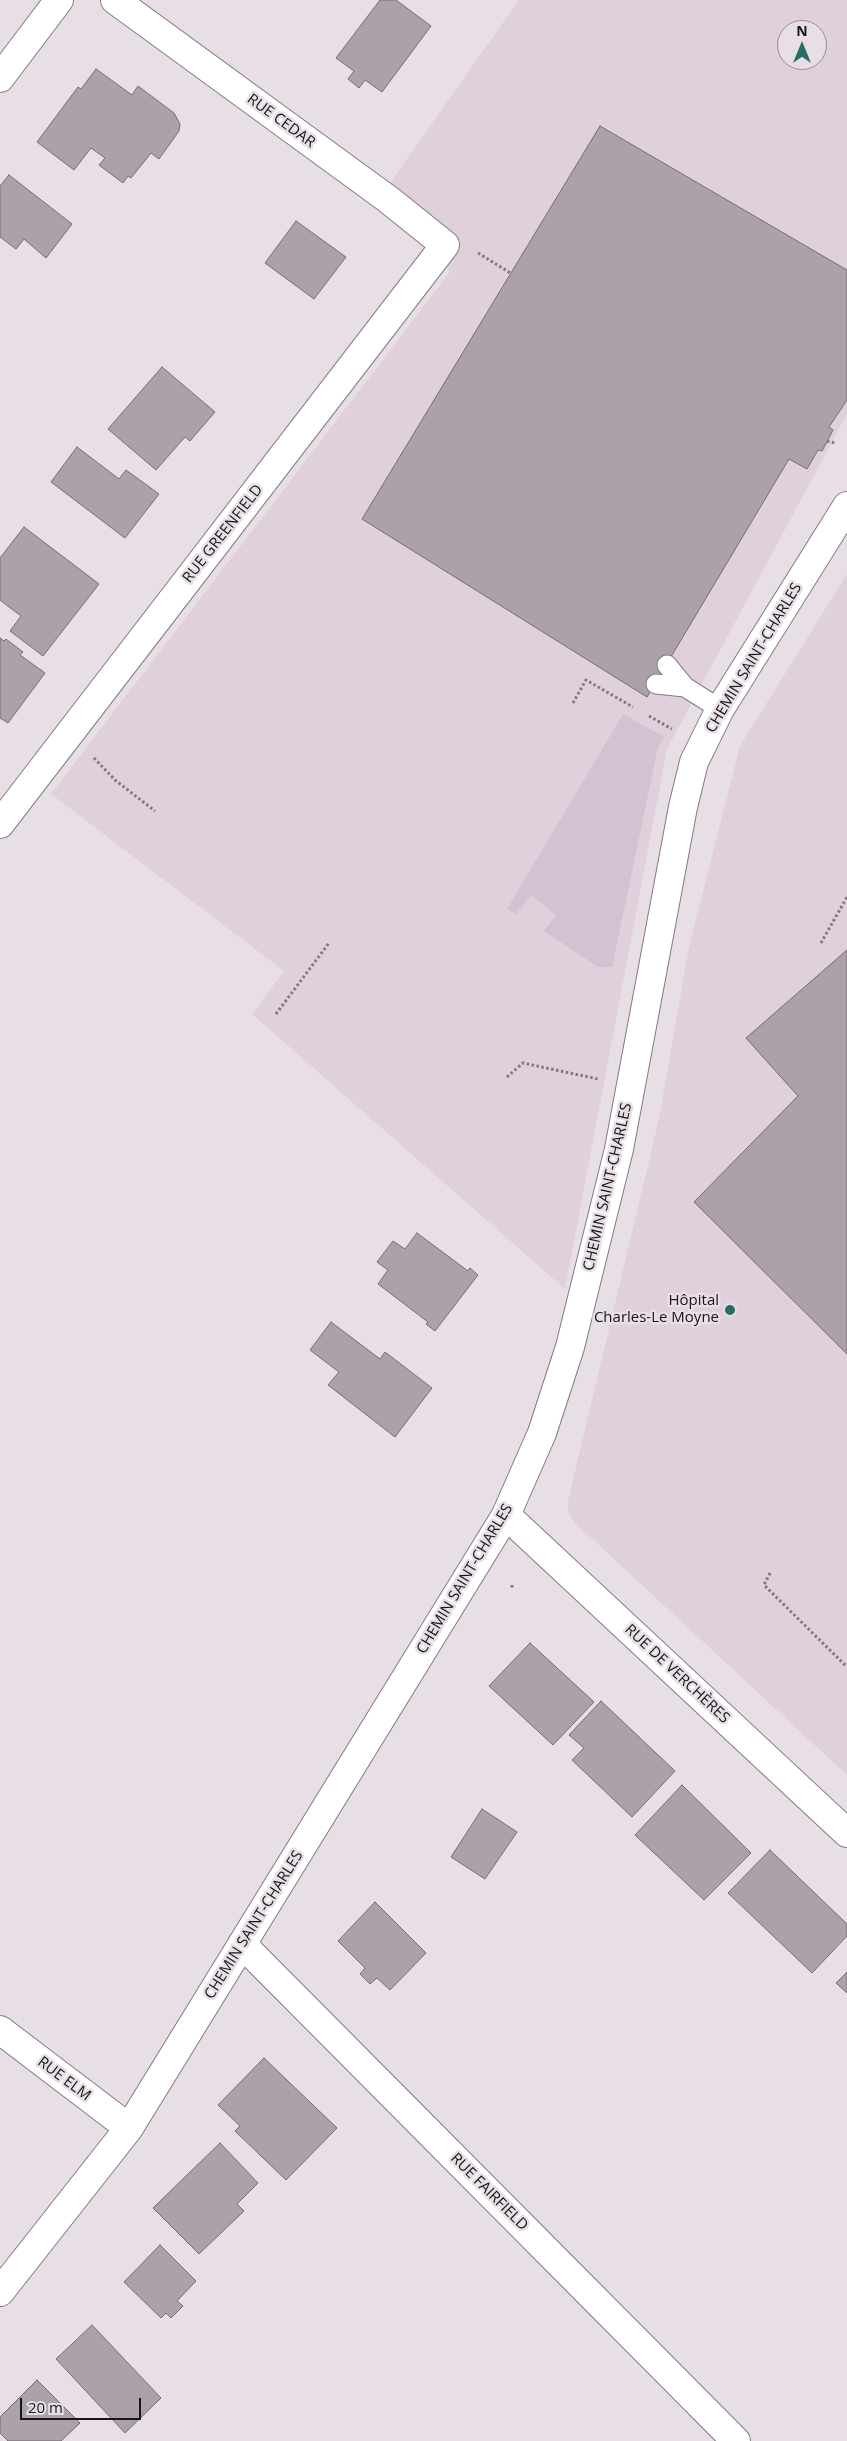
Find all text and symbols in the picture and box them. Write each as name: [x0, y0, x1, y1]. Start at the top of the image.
north arrow: [777, 20, 827, 70]
text: N: [796, 21, 808, 40]
street label: RUE CEDAR: [243, 90, 319, 152]
street label: RUE GREENFIELD: [179, 481, 267, 587]
street label: CHEMIN SAINT-CHARLES: [702, 580, 806, 736]
street label: CHEMIN SAINT-CHARLES: [580, 1101, 636, 1273]
place label: Hôpital Charles-Le Moyne: [594, 1292, 719, 1327]
marker: Hôpital Charles-Le Moyne: [723, 1303, 737, 1317]
street label: CHEMIN SAINT-CHARLES: [413, 1501, 517, 1657]
street label: RUE DE VERCHÈRES: [621, 1621, 733, 1727]
street label: CHEMIN SAINT-CHARLES: [201, 1847, 307, 2003]
street label: RUE ELM: [34, 2053, 94, 2105]
street label: RUE FAIRFIELD: [447, 2150, 531, 2234]
scale bar: [22, 2388, 144, 2420]
text: 20 m: [28, 2397, 63, 2417]

